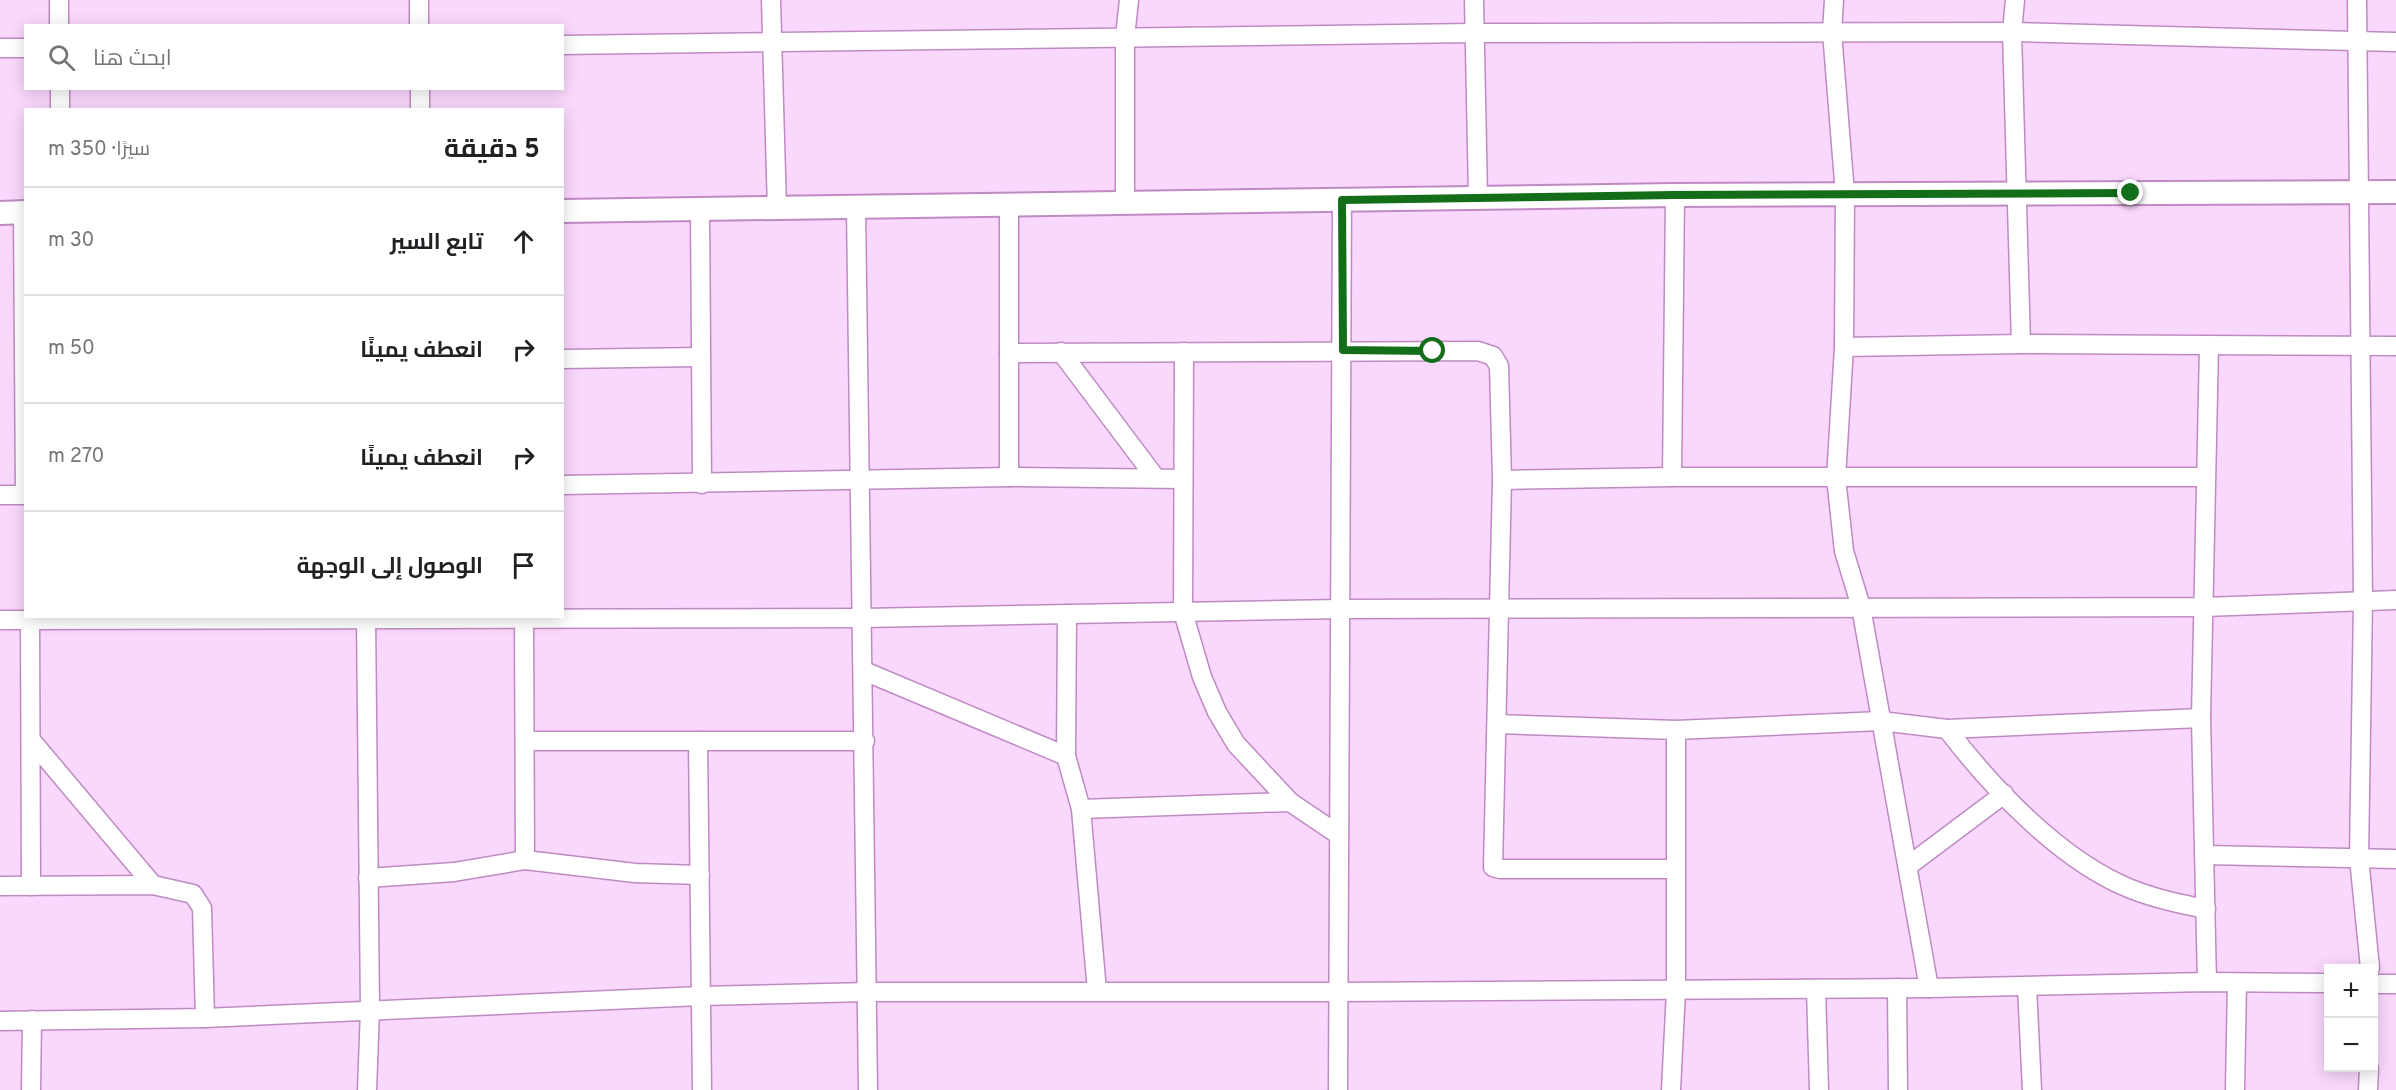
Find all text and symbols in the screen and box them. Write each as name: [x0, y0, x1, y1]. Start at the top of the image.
search box: [24, 24, 564, 90]
icon: search: [45, 41, 78, 74]
text: ابحث هنا: [93, 46, 172, 73]
text: 5 دقيقة: [444, 134, 540, 167]
text: سيرًا · 350 m: [48, 137, 150, 163]
route end: [2117, 179, 2143, 205]
icon: ahead: [507, 225, 540, 258]
text: 30 m: [48, 228, 94, 254]
text: تابع السير: [390, 230, 483, 257]
icon: right: [507, 333, 540, 366]
text: 50 m: [48, 336, 95, 362]
route start: [1419, 337, 1445, 363]
text: انعطف يمينًا: [360, 338, 483, 365]
icon: right: [507, 441, 540, 474]
text: 270 m: [48, 444, 104, 470]
text: انعطف يمينًا: [360, 446, 483, 473]
icon: arrive: [507, 549, 540, 582]
text: الوصول إلى الوجهة: [297, 554, 483, 581]
map controls: [2324, 964, 2378, 1072]
button: +: [2324, 964, 2378, 1018]
button: −: [2324, 1018, 2378, 1072]

